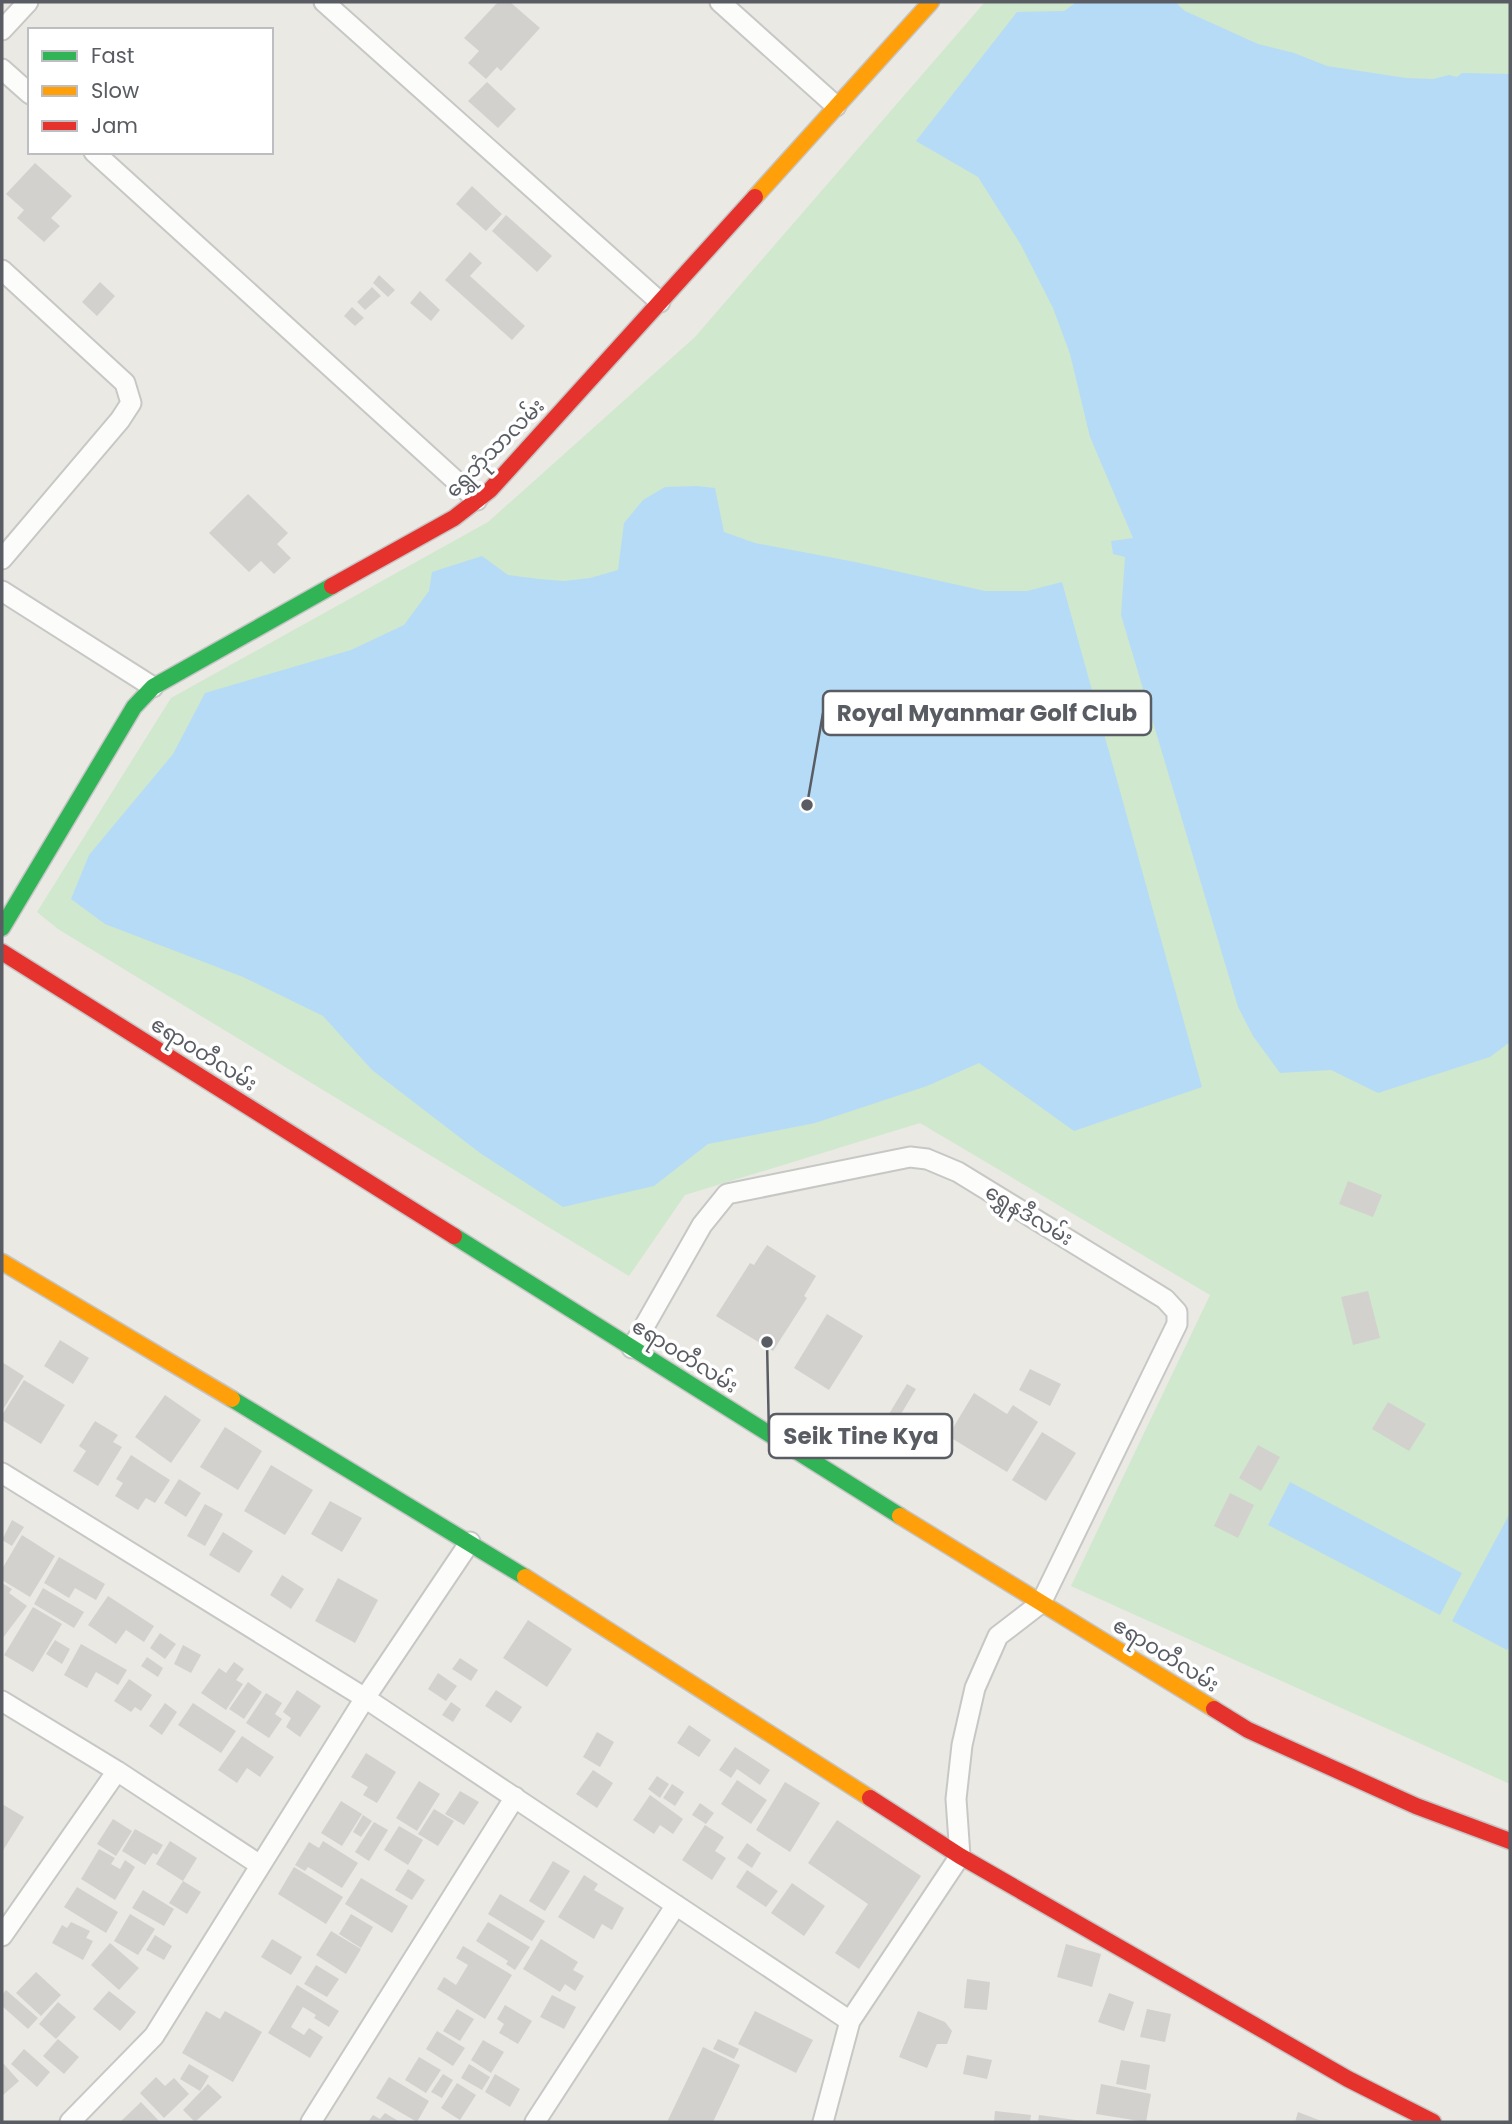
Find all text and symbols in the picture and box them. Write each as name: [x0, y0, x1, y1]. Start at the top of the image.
legend: [28, 28, 273, 154]
text: Fast: [91, 41, 134, 70]
text: Slow: [91, 76, 139, 105]
text: Jam: [91, 111, 138, 140]
street label: ရွှေဘုံသာလမ်း: [438, 391, 553, 506]
callout: Royal Myanmar Golf Club: [823, 691, 1151, 735]
text: Royal Myanmar Golf Club: [837, 697, 1137, 729]
street label: ဧရာဝတီလမ်း: [144, 1009, 263, 1100]
street label: ရွှေနဒီလမ်း: [978, 1176, 1079, 1255]
street label: ဧရာဝတီလမ်း: [625, 1311, 744, 1402]
callout: Seik Tine Kya: [769, 1414, 952, 1458]
text: Seik Tine Kya: [783, 1420, 939, 1452]
street label: ဧရာဝတီလမ်း: [1106, 1610, 1225, 1701]

